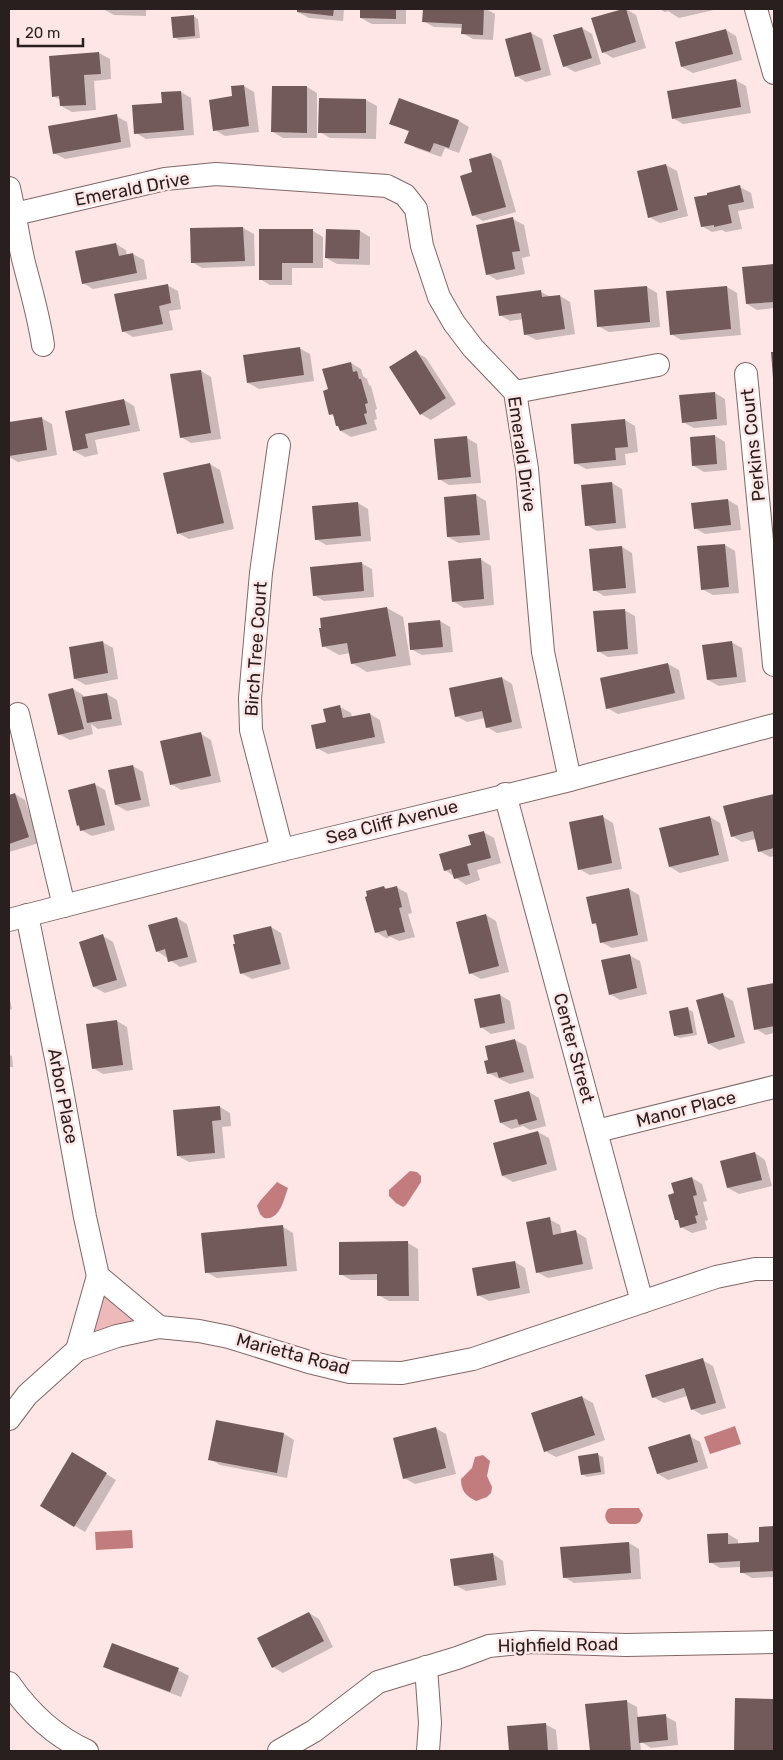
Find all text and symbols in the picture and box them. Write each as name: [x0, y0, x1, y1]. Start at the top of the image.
scale bar: [18, 15, 82, 47]
text: 20 m: [25, 24, 60, 42]
street label: Emerald Drive: [73, 167, 191, 211]
street label: Perkins Court: [736, 387, 770, 503]
street label: Emerald Drive: [503, 395, 541, 513]
street label: Birch Tree Court: [240, 581, 272, 717]
street label: Sea Cliff Avenue: [324, 795, 460, 849]
street label: Center Street: [549, 991, 599, 1105]
street label: Arbor Place: [43, 1046, 83, 1146]
street label: Manor Place: [634, 1086, 738, 1132]
street label: Marietta Road: [234, 1328, 352, 1380]
street label: Highfield Road: [497, 1633, 619, 1657]

